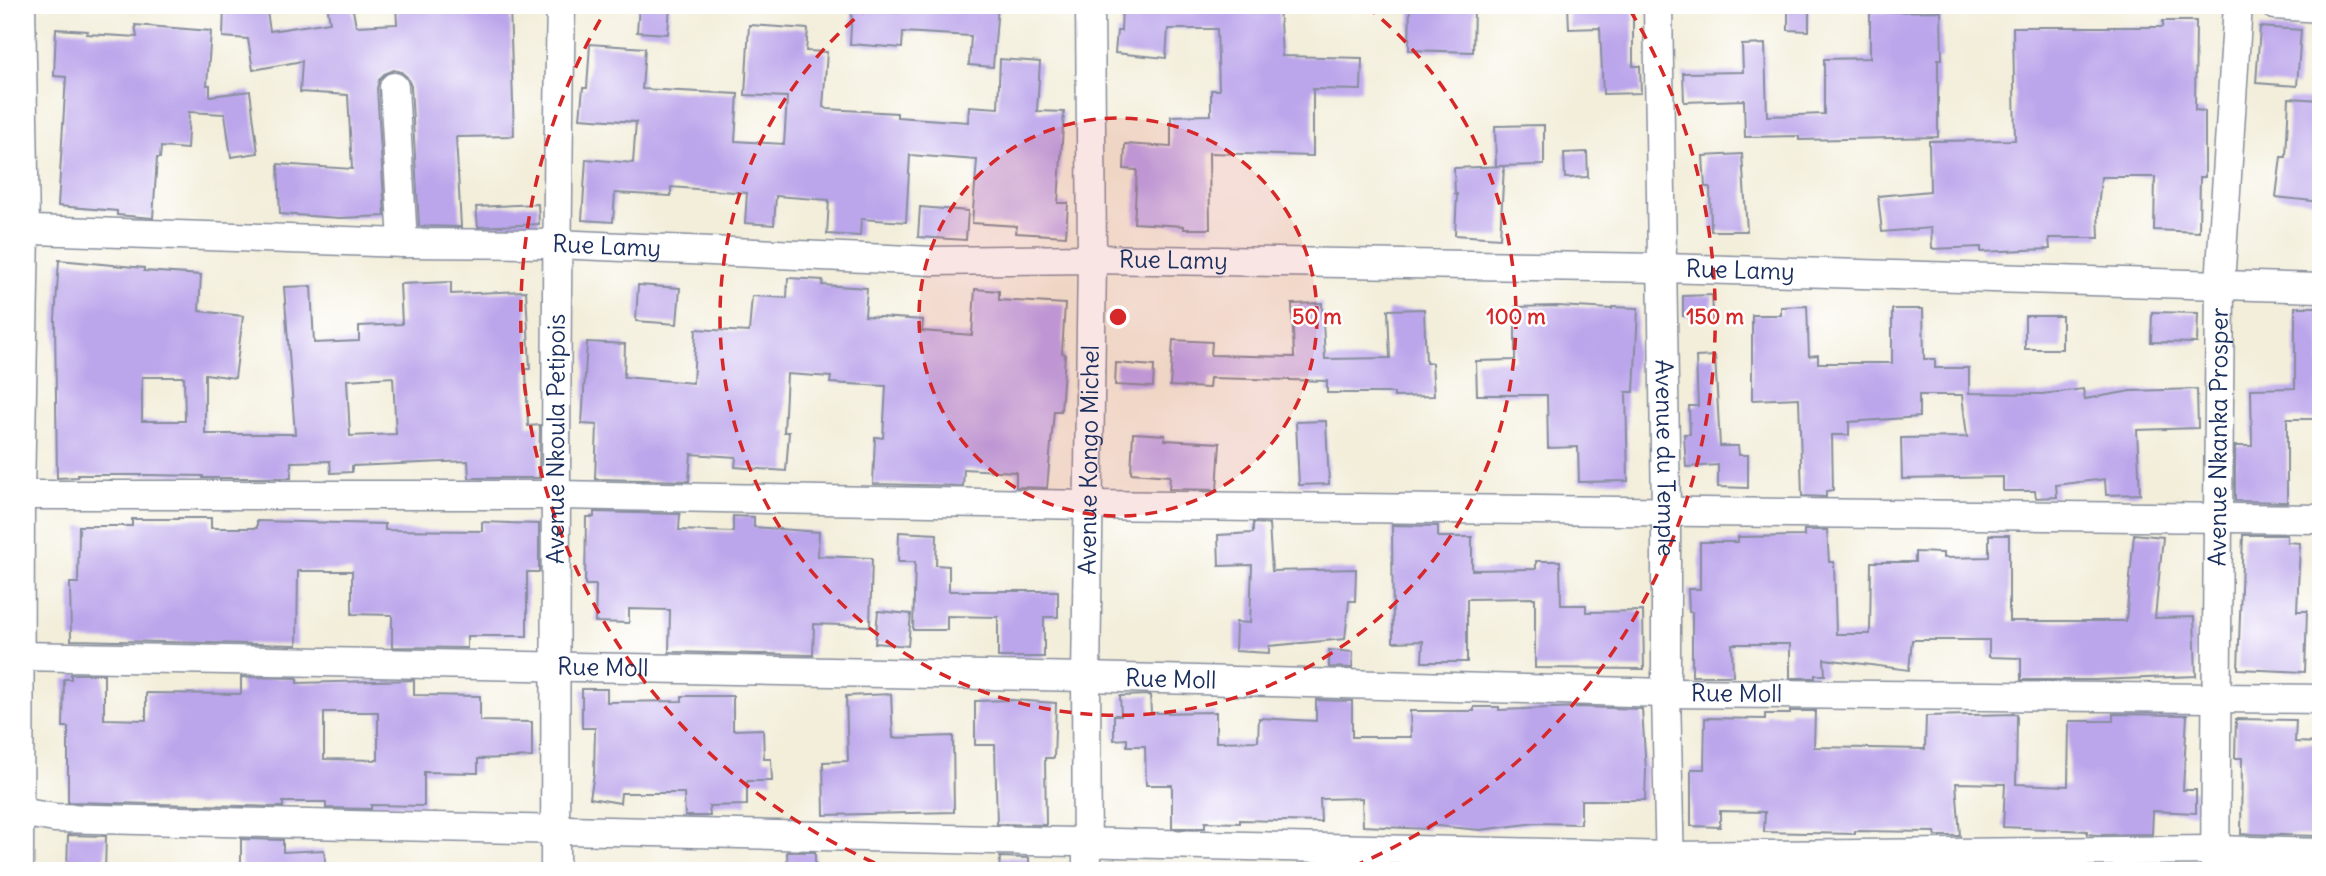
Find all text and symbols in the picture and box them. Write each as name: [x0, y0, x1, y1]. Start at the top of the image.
street label: Rue Lamy: [552, 228, 662, 263]
street label: Rue Lamy: [1119, 243, 1228, 275]
street label: Rue Lamy: [1685, 253, 1795, 286]
text: 50 m: [1292, 303, 1342, 330]
text: 100 m: [1486, 303, 1546, 330]
text: 150 m: [1686, 303, 1744, 330]
centre of rings: [1106, 305, 1130, 329]
street label: Avenue Nkanka Prosper: [2202, 307, 2234, 566]
street label: Avenue Nkoula Petipois: [540, 314, 571, 564]
street label: Avenue Kongo Michel: [1071, 345, 1105, 575]
street label: Avenue du Temple: [1650, 359, 1682, 556]
street label: Rue Moll: [557, 651, 649, 682]
street label: Rue Moll: [1125, 662, 1217, 695]
street label: Rue Moll: [1691, 677, 1782, 708]

